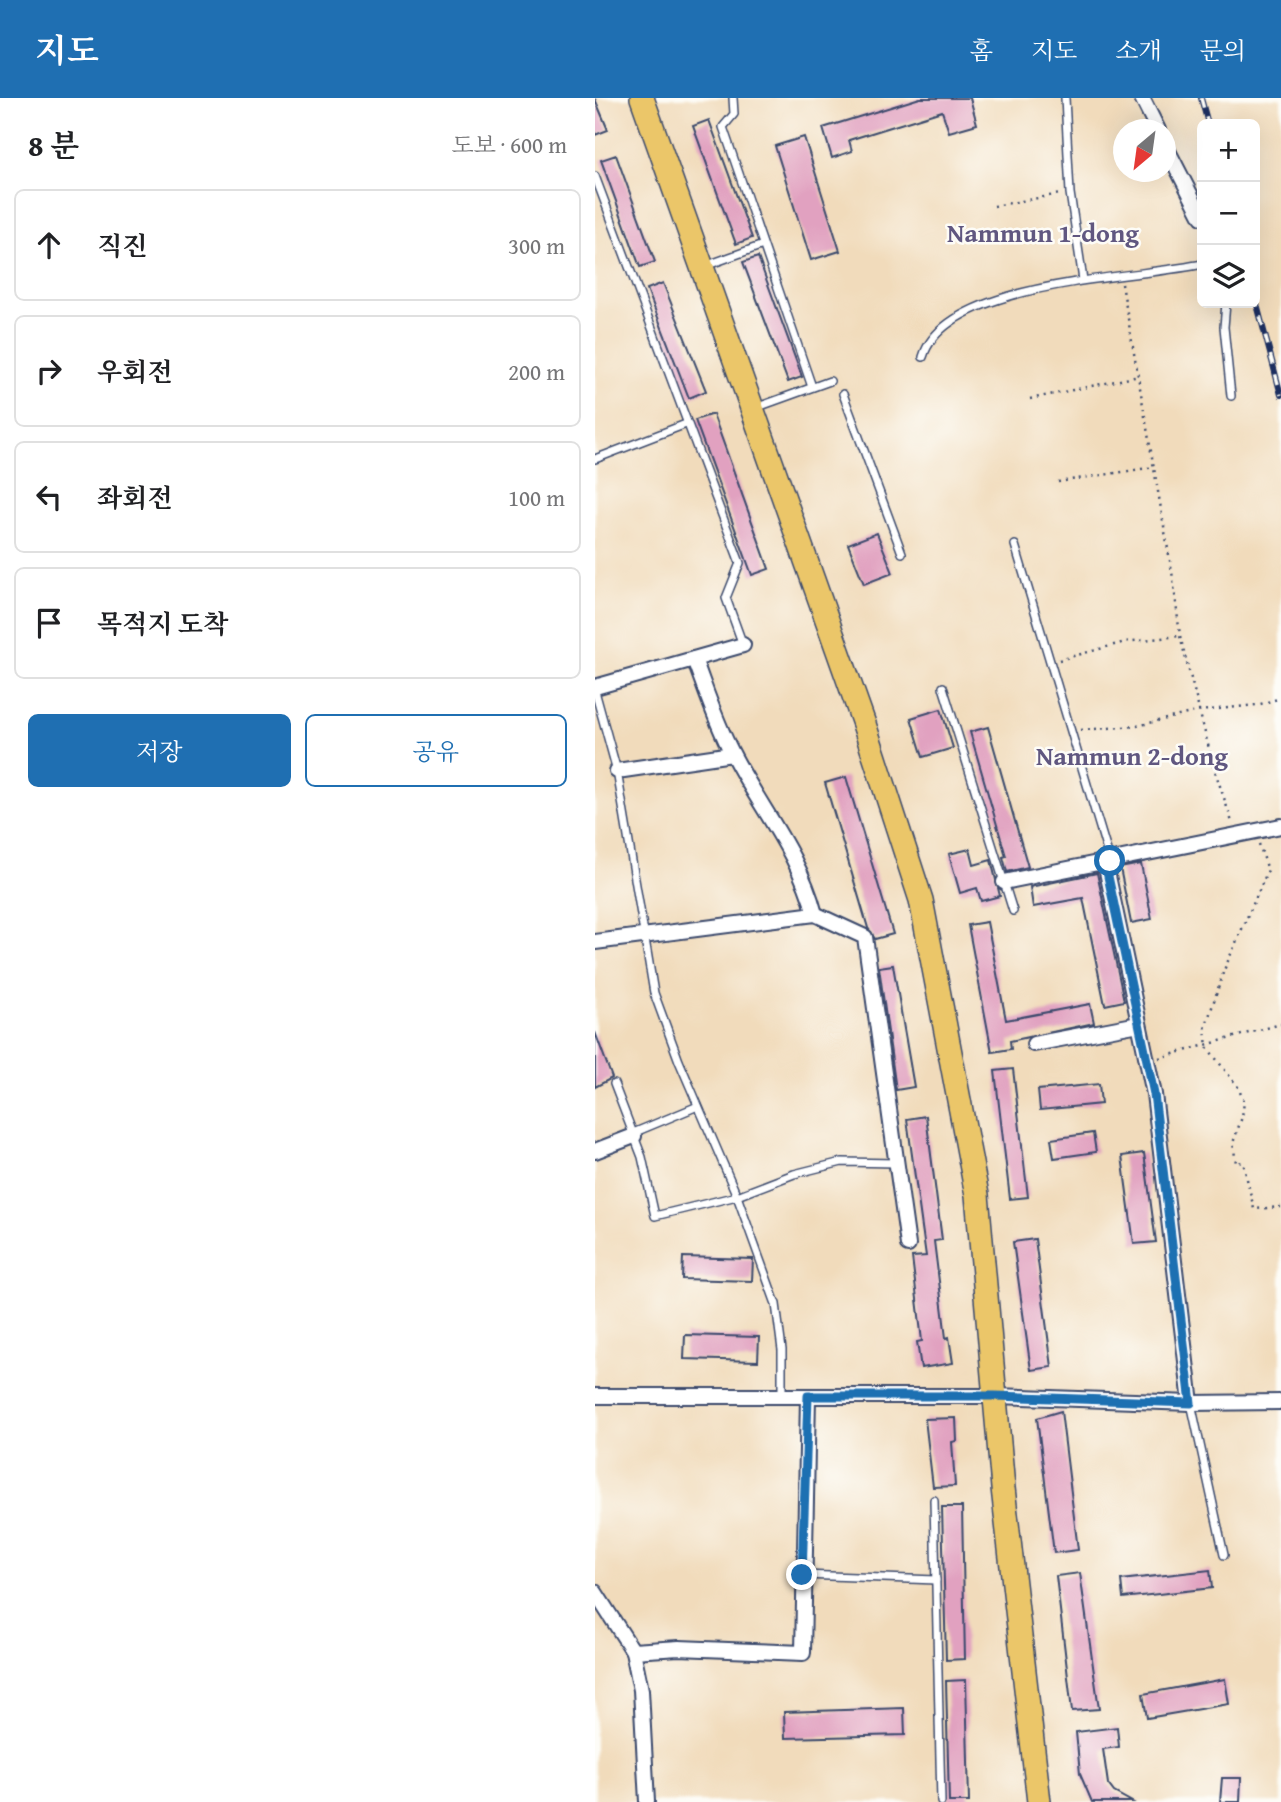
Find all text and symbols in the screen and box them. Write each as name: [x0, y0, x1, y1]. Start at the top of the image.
text: 지도: [35, 26, 99, 74]
text: 홈: [970, 33, 993, 68]
text: 지도: [1031, 33, 1077, 68]
text: 소개: [1115, 33, 1162, 68]
text: 문의: [1200, 33, 1246, 68]
north arrow: [1113, 119, 1176, 182]
map controls: [1197, 119, 1260, 308]
button: +: [1197, 119, 1260, 182]
text: 8 분: [28, 123, 79, 167]
text: 도보 · 600 m: [452, 128, 567, 161]
button: −: [1197, 182, 1260, 245]
district label: Nammun 1-dong: [947, 213, 1139, 252]
icon: ahead: [30, 226, 68, 264]
text: 직진: [97, 226, 147, 265]
text: 300 m: [508, 229, 565, 262]
button: layers: [1197, 245, 1260, 308]
icon: right: [30, 352, 68, 390]
text: 우회전: [97, 352, 172, 391]
text: 200 m: [508, 355, 565, 388]
icon: left: [30, 478, 68, 516]
text: 좌회전: [97, 478, 172, 517]
text: 100 m: [508, 481, 565, 514]
icon: arrive: [30, 604, 68, 642]
text: 목적지 도착: [97, 604, 228, 643]
button: 저장: [28, 714, 291, 787]
button: 공유: [305, 714, 567, 787]
district label: Nammun 2-dong: [1036, 736, 1228, 775]
route start: [1094, 845, 1125, 876]
route end: [786, 1559, 817, 1590]

